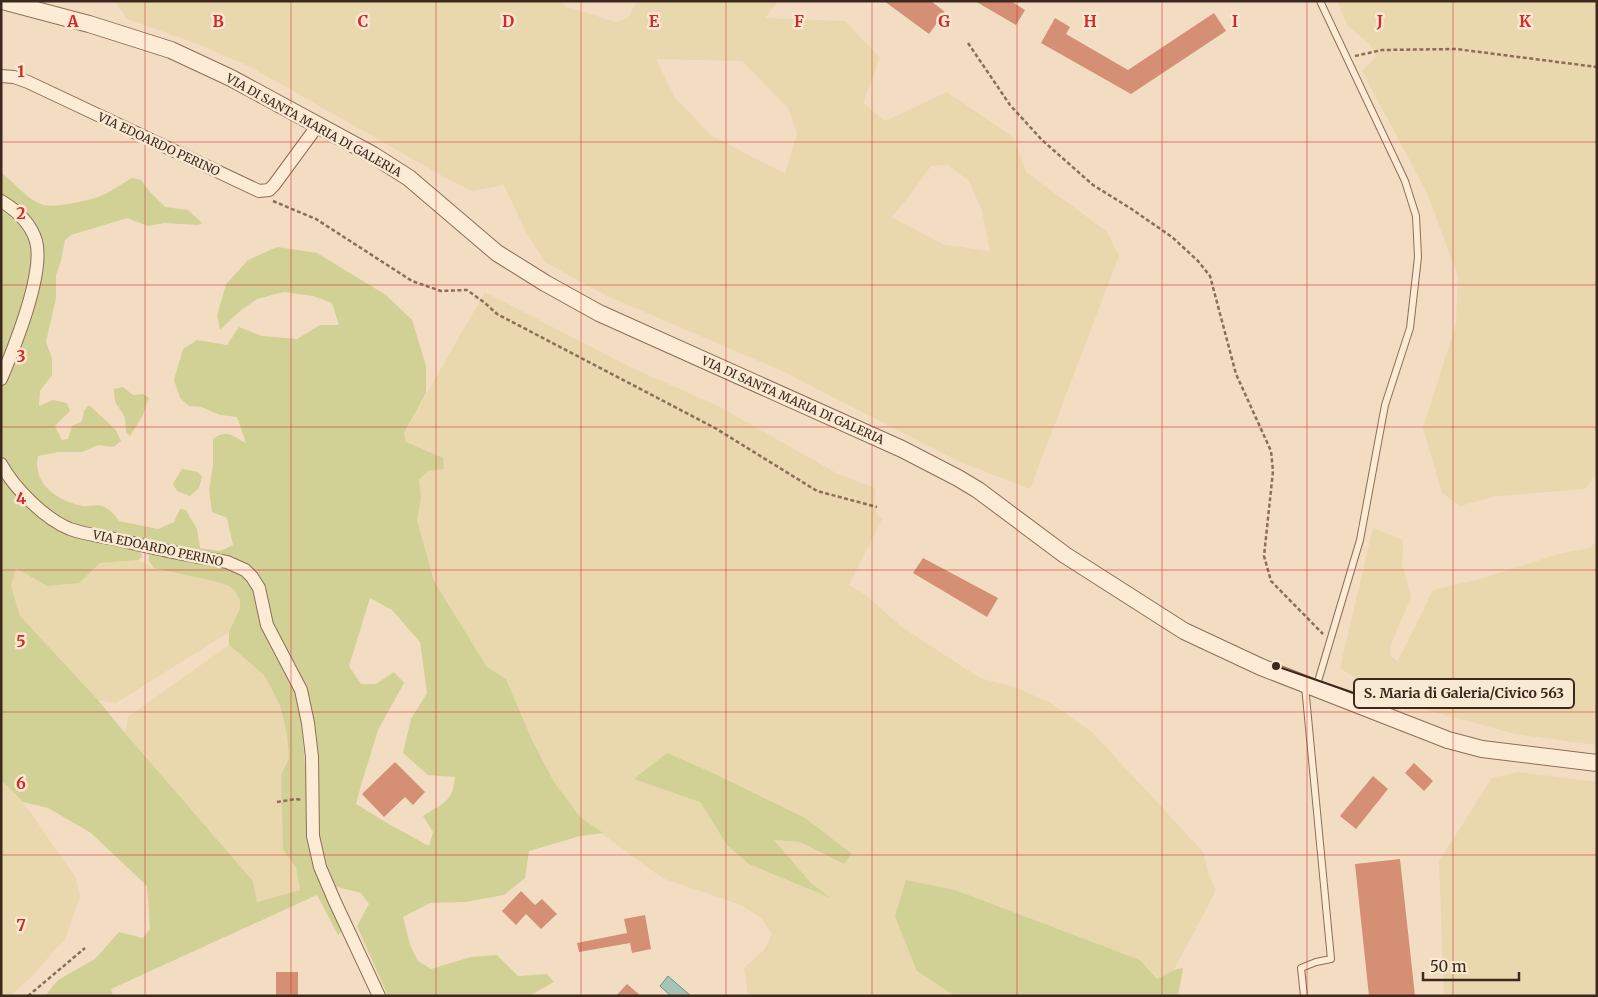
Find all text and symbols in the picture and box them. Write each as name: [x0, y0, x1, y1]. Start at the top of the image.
text: A: [66, 11, 79, 31]
text: B: [212, 11, 224, 31]
text: C: [358, 11, 368, 31]
text: D: [502, 11, 514, 31]
text: E: [649, 11, 660, 31]
text: F: [794, 11, 804, 31]
text: G: [938, 11, 950, 31]
text: H: [1083, 11, 1097, 31]
text: I: [1232, 11, 1238, 31]
text: J: [1376, 11, 1383, 31]
text: K: [1519, 11, 1531, 31]
text: 1: [17, 61, 25, 81]
street label: VIA DI SANTA MARIA DI GALERIA: [223, 70, 405, 180]
street label: VIA EDOARDO PERINO: [95, 109, 223, 179]
text: 2: [16, 203, 26, 223]
text: 3: [16, 346, 26, 366]
street label: VIA DI SANTA MARIA DI GALERIA: [698, 352, 887, 447]
text: 4: [16, 488, 26, 508]
street label: VIA EDOARDO PERINO: [90, 527, 225, 569]
text: 5: [16, 631, 26, 651]
callout: S. Maria di Galeria/Civico 563: [1354, 679, 1574, 708]
text: S. Maria di Galeria/Civico 563: [1364, 684, 1564, 702]
text: 6: [16, 773, 26, 793]
text: 7: [16, 915, 26, 935]
scale bar: [1423, 950, 1519, 982]
text: 50 m: [1430, 957, 1467, 976]

